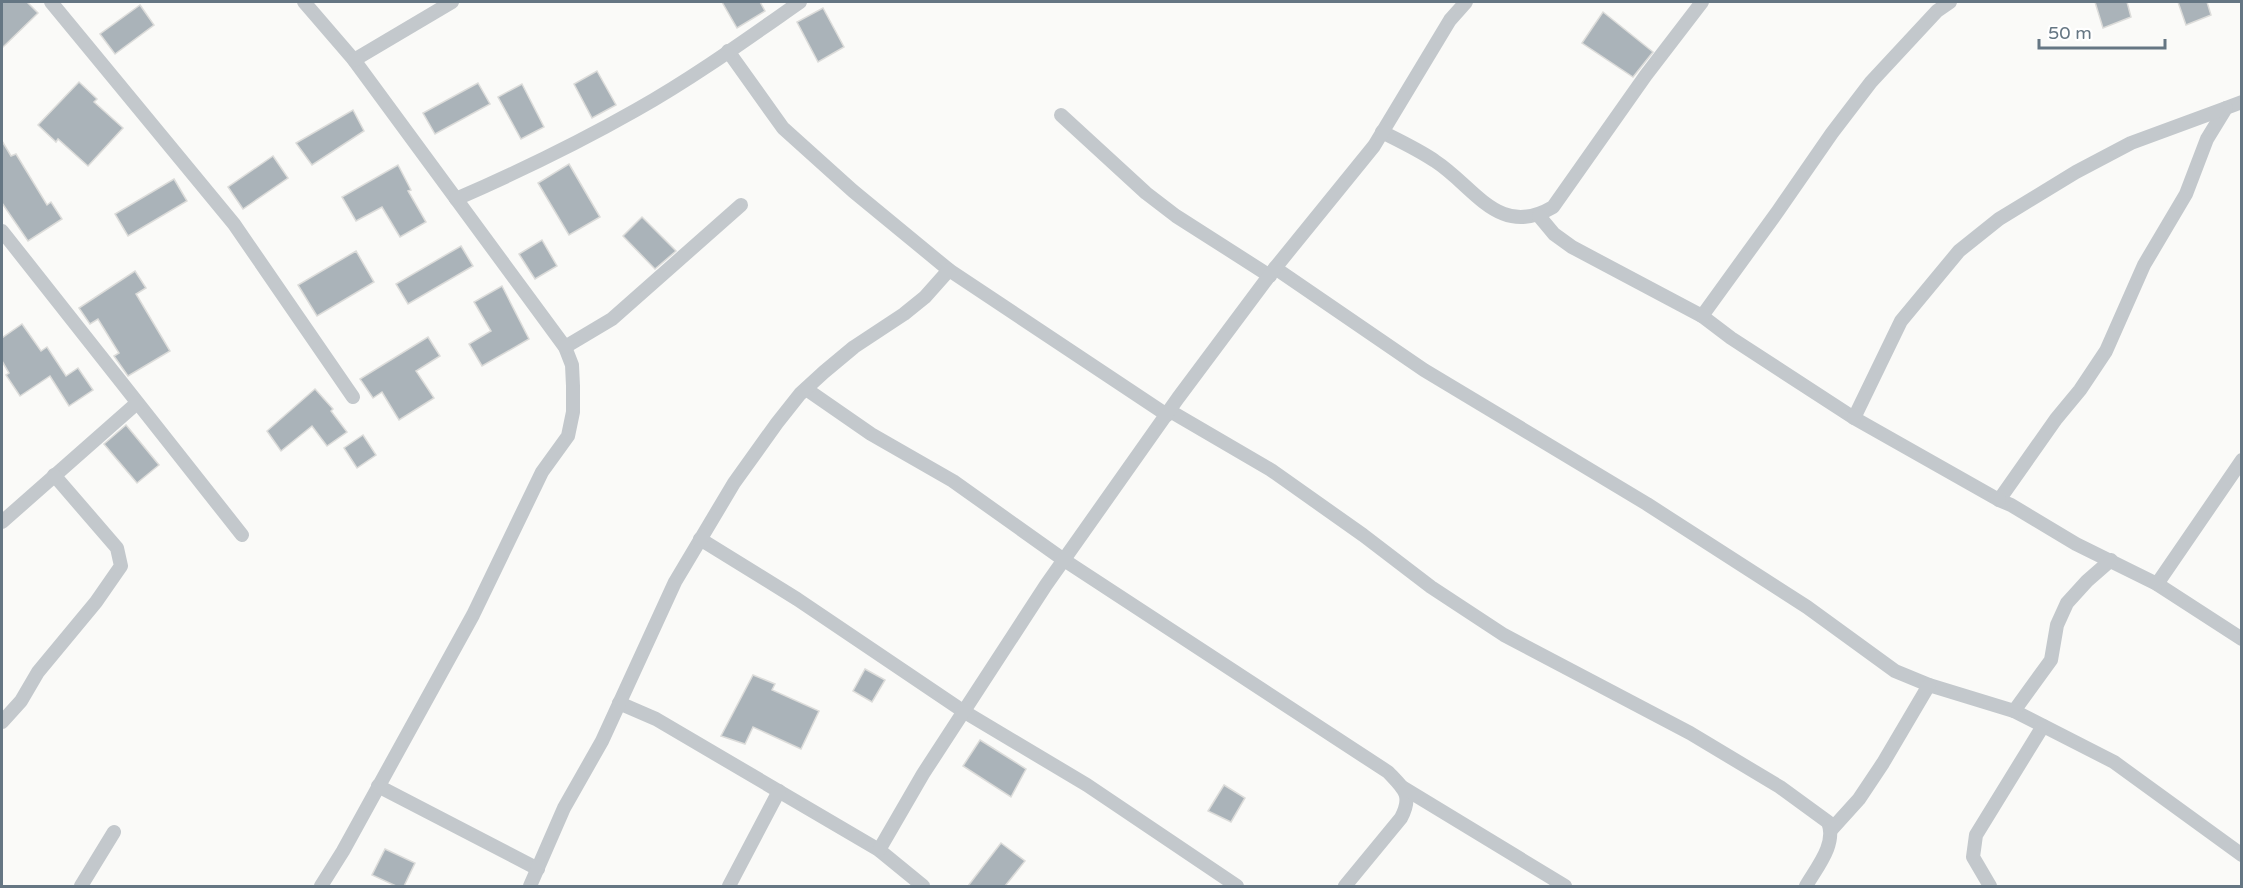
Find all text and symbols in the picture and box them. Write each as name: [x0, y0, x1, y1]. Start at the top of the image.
scale bar: [2039, 12, 2165, 50]
text: 50 m: [2048, 22, 2092, 44]

